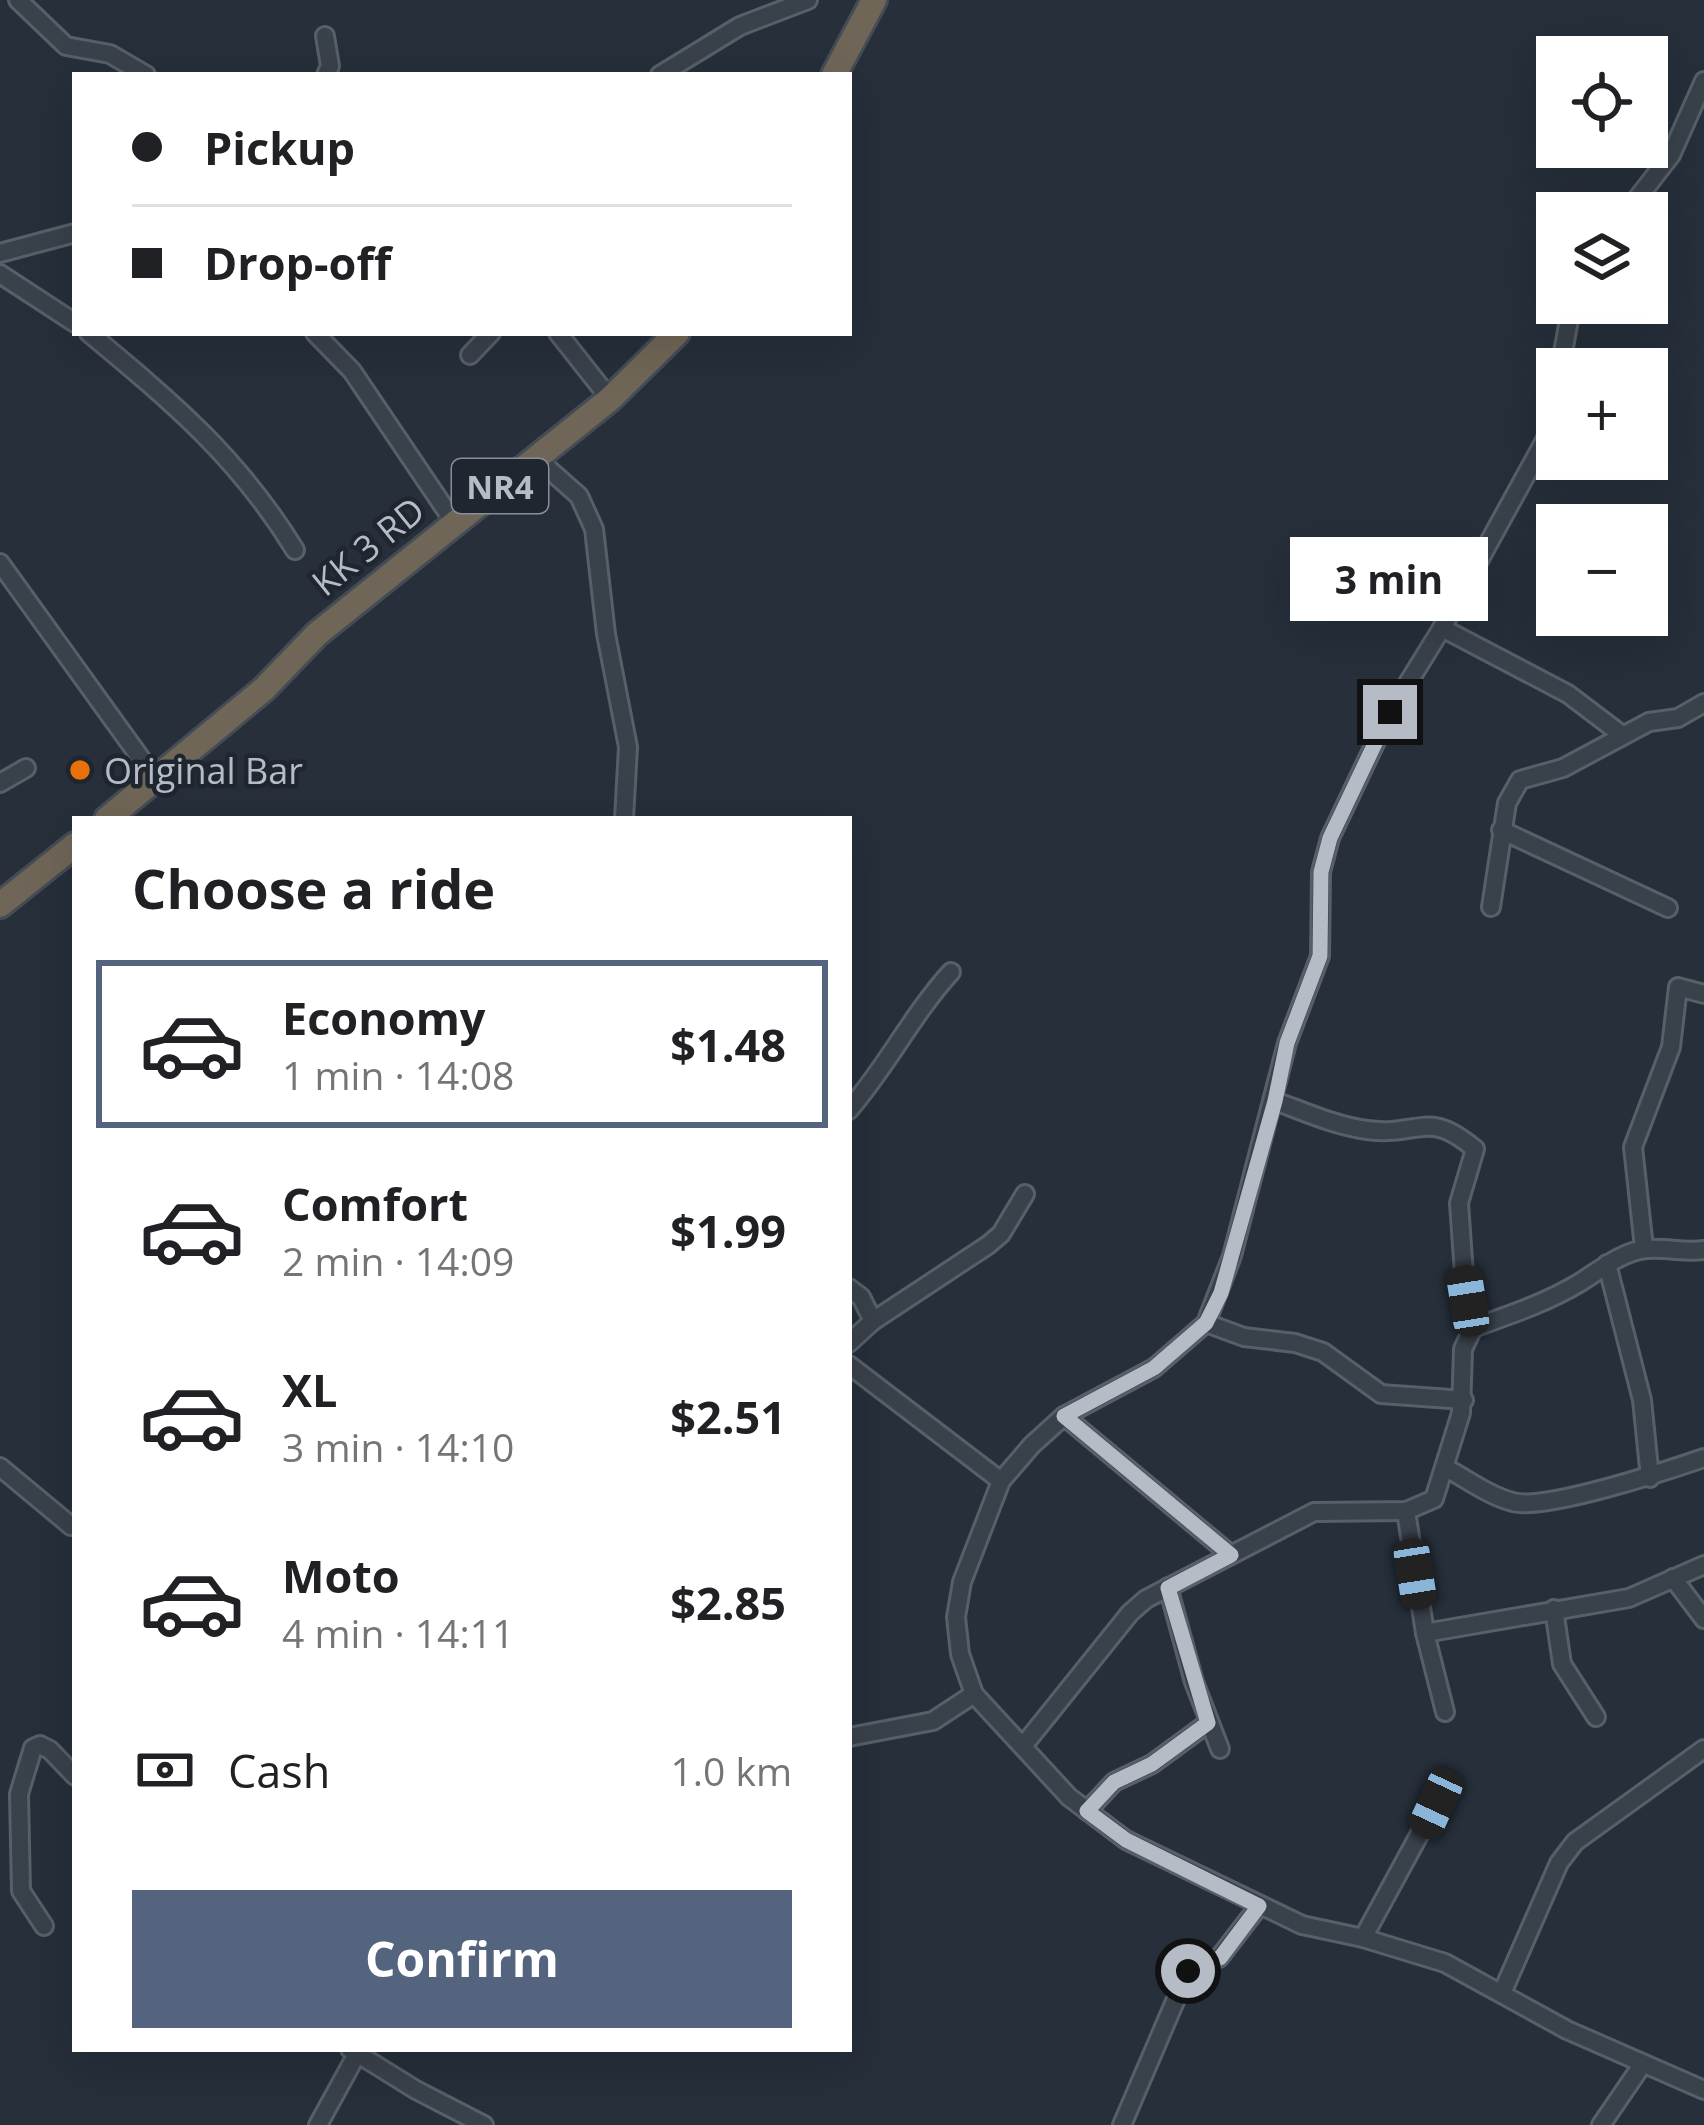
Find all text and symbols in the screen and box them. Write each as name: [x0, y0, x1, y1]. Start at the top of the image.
map controls: [1536, 36, 1668, 636]
button: locate: [1536, 36, 1668, 168]
text: Pickup: [204, 117, 355, 178]
button: layers: [1536, 192, 1668, 324]
text: Drop-off: [204, 232, 391, 293]
button: +: [1536, 348, 1668, 480]
road number: NR4: [452, 459, 548, 513]
street label: KK 3 RD: [301, 486, 435, 606]
button: −: [1536, 504, 1668, 636]
callout: 3 min: [1291, 538, 1489, 622]
text: 3 min: [1335, 552, 1443, 605]
route end: [1363, 685, 1417, 739]
place label: Original Bar: [104, 746, 303, 795]
marker: Original Bar: [67, 757, 93, 783]
text: Choose a ride: [132, 851, 495, 925]
text: Economy: [282, 987, 485, 1048]
icon: car: [138, 990, 246, 1098]
text: $1.48: [670, 1014, 786, 1075]
text: 1 min · 14:08: [282, 1048, 514, 1101]
text: Comfort: [282, 1173, 468, 1234]
icon: car: [138, 1176, 246, 1284]
text: $1.99: [670, 1200, 786, 1261]
text: 2 min · 14:09: [282, 1234, 514, 1287]
car: [1445, 1263, 1491, 1339]
text: XL: [282, 1359, 337, 1420]
icon: car: [138, 1362, 246, 1470]
text: $2.51: [670, 1386, 786, 1447]
text: 3 min · 14:10: [282, 1420, 514, 1473]
car: [1392, 1536, 1438, 1612]
text: Moto: [282, 1545, 400, 1606]
icon: car: [138, 1548, 246, 1656]
text: $2.85: [670, 1572, 786, 1633]
text: 4 min · 14:11: [282, 1606, 514, 1659]
icon: cash: [132, 1737, 198, 1803]
text: Cash: [228, 1740, 330, 1801]
text: 1.0 km: [670, 1744, 792, 1797]
car: [1404, 1764, 1468, 1844]
button: Confirm: [132, 1890, 792, 2028]
route start: [1161, 1944, 1215, 1998]

